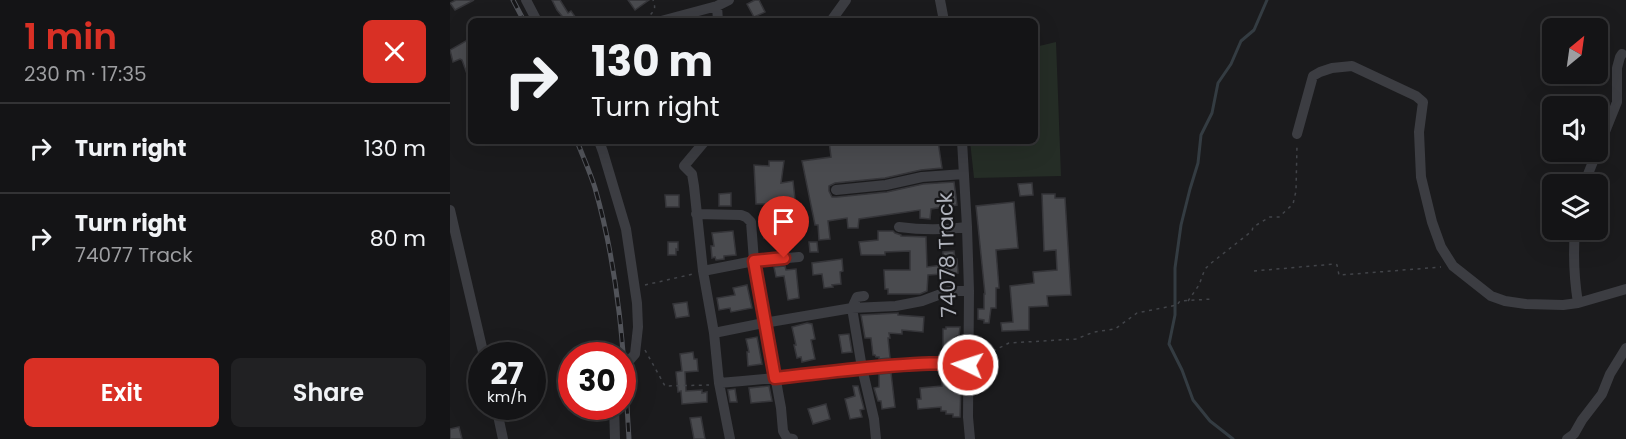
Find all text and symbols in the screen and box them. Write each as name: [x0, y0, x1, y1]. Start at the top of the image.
text: 1 min: [24, 11, 117, 62]
north arrow: [1542, 18, 1608, 84]
map controls: [1542, 18, 1608, 240]
button: close: [363, 20, 426, 83]
text: 130 m: [591, 32, 713, 91]
icon: right: [492, 42, 570, 120]
text: 230 m · 17:35: [24, 60, 147, 88]
text: Turn right: [591, 88, 720, 125]
button: sound: [1542, 96, 1608, 162]
icon: right: [24, 132, 57, 165]
text: Turn right: [75, 133, 186, 164]
text: 130 m: [364, 133, 426, 164]
button: layers: [1542, 174, 1608, 240]
street label: 74078 Track: [930, 192, 963, 318]
pin: [758, 196, 809, 258]
icon: arrive: [767, 205, 800, 238]
text: Turn right: [75, 208, 186, 239]
icon: right: [24, 222, 57, 255]
text: 80 m: [370, 223, 426, 254]
text: 74077 Track: [75, 241, 192, 269]
position arrow: [936, 333, 1000, 397]
speed limit sign: 30: [558, 342, 636, 420]
text: 27: [490, 352, 524, 395]
button: Exit: [24, 358, 219, 427]
button: Share: [231, 358, 426, 427]
text: km/h: [487, 386, 527, 407]

